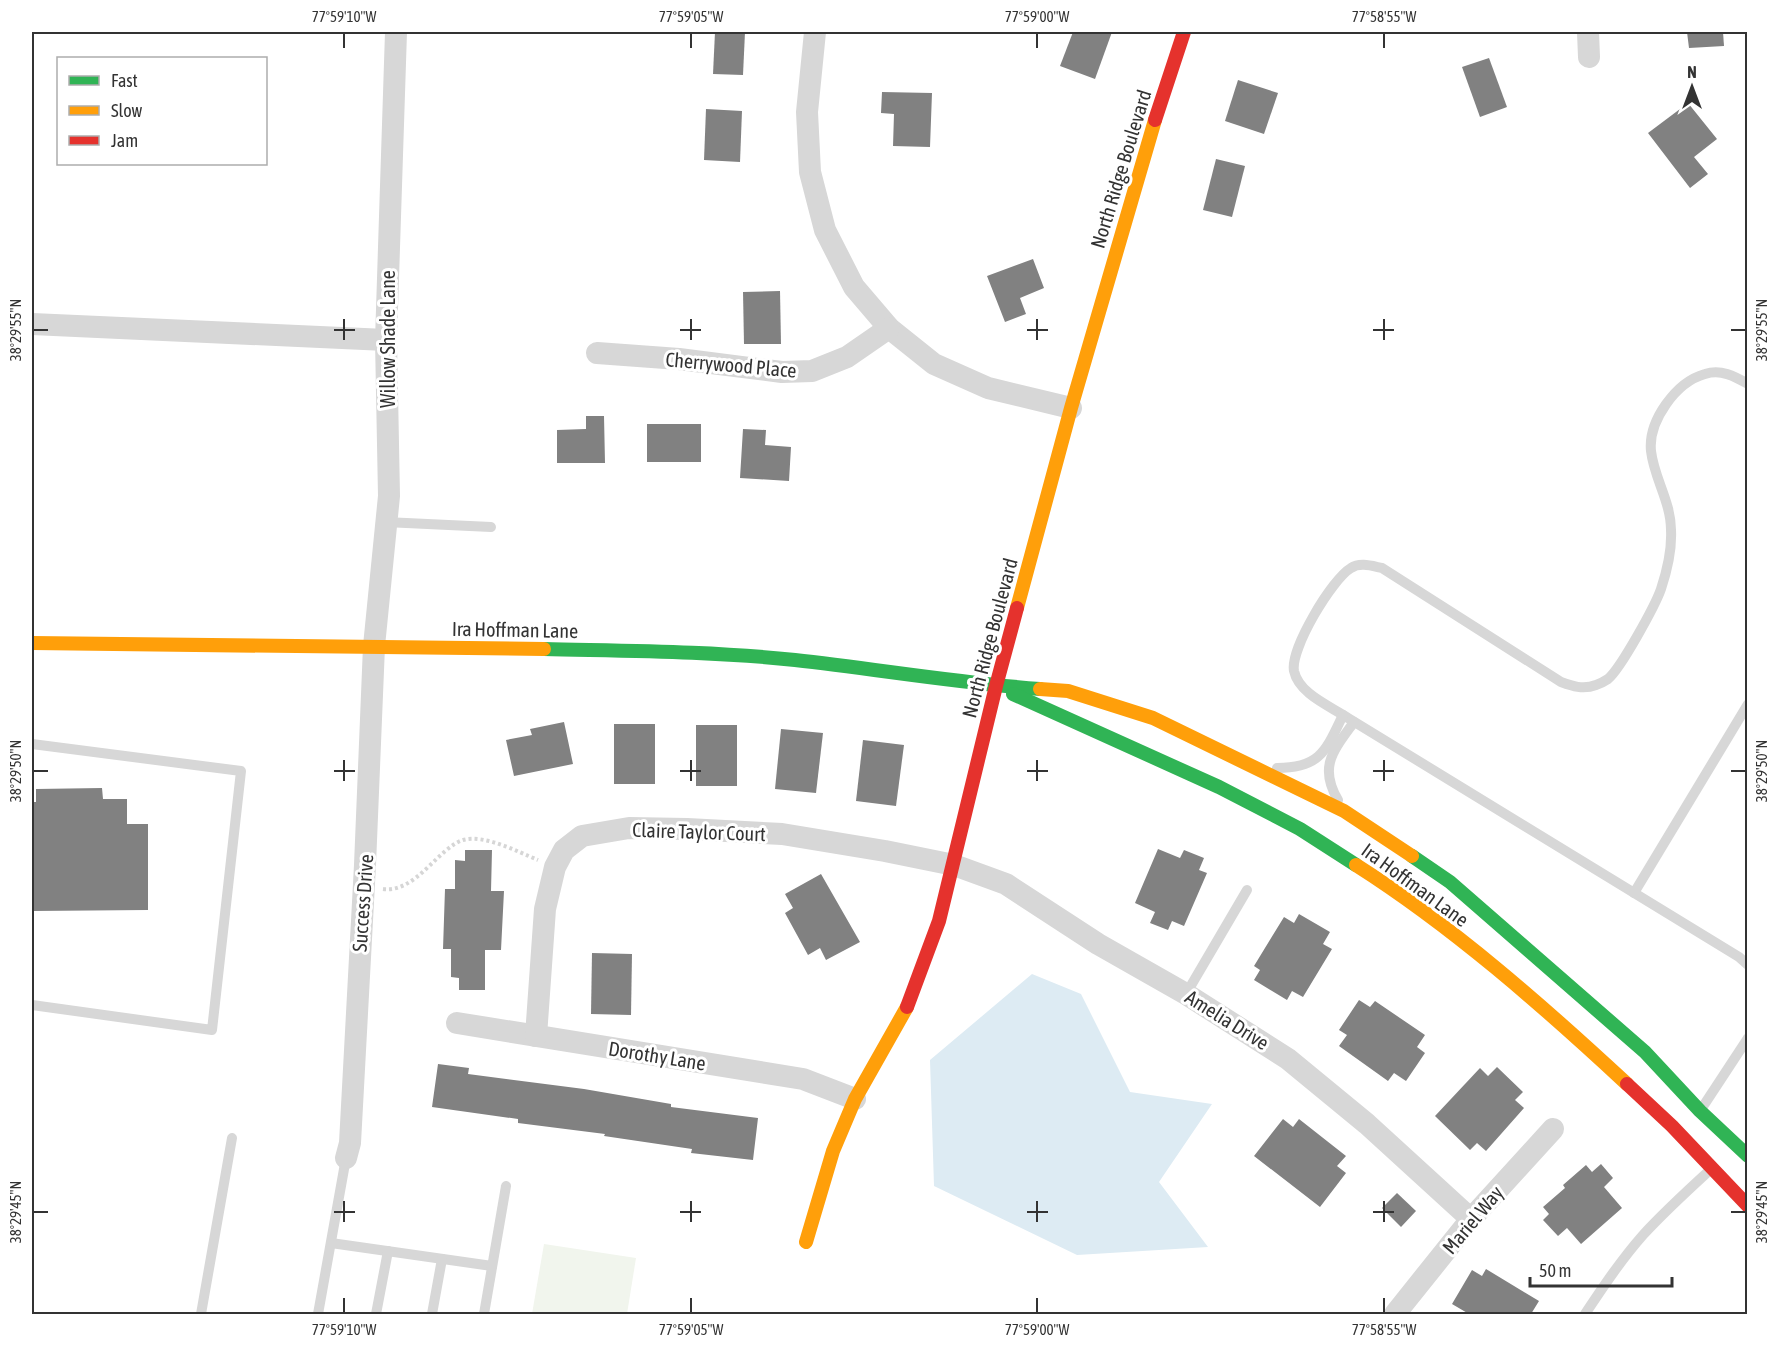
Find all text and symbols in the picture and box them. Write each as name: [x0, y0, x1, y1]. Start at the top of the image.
text: 77°59'10"W: [312, 8, 376, 25]
text: 77°59'05"W: [659, 8, 723, 25]
text: 77°59'00"W: [1005, 8, 1069, 25]
text: 77°58'55"W: [1352, 8, 1416, 25]
legend: [57, 57, 267, 165]
north arrow: [1662, 57, 1722, 117]
text: N: [1687, 63, 1697, 81]
text: Fast: [111, 70, 138, 91]
street label: North Ridge Boulevard: [1085, 87, 1156, 251]
text: Slow: [111, 100, 142, 121]
text: Jam: [111, 130, 138, 151]
street label: Willow Shade Lane: [376, 270, 399, 408]
text: 38°29'55"N: [7, 299, 24, 361]
text: 38°29'55"N: [1753, 299, 1770, 361]
street label: Cherrywood Place: [665, 347, 798, 382]
street label: North Ridge Boulevard: [957, 555, 1022, 720]
street label: Ira Hoffman Lane: [452, 617, 578, 642]
text: 38°29'50"N: [7, 740, 24, 802]
text: 38°29'50"N: [1753, 740, 1770, 802]
street label: Claire Taylor Court: [632, 818, 766, 845]
street label: Ira Hoffman Lane: [1357, 838, 1473, 931]
street label: Success Drive: [348, 853, 377, 952]
street label: Amelia Drive: [1181, 985, 1273, 1054]
street label: Dorothy Lane: [607, 1036, 707, 1075]
text: 38°29'45"N: [7, 1181, 24, 1243]
street label: Mariel Way: [1438, 1181, 1508, 1258]
text: 38°29'45"N: [1753, 1181, 1770, 1243]
scale bar: [1530, 1250, 1672, 1288]
text: 50 m: [1539, 1260, 1571, 1281]
text: 77°59'10"W: [312, 1321, 376, 1338]
text: 77°59'05"W: [659, 1321, 723, 1338]
text: 77°59'00"W: [1005, 1321, 1069, 1338]
text: 77°58'55"W: [1352, 1321, 1416, 1338]

